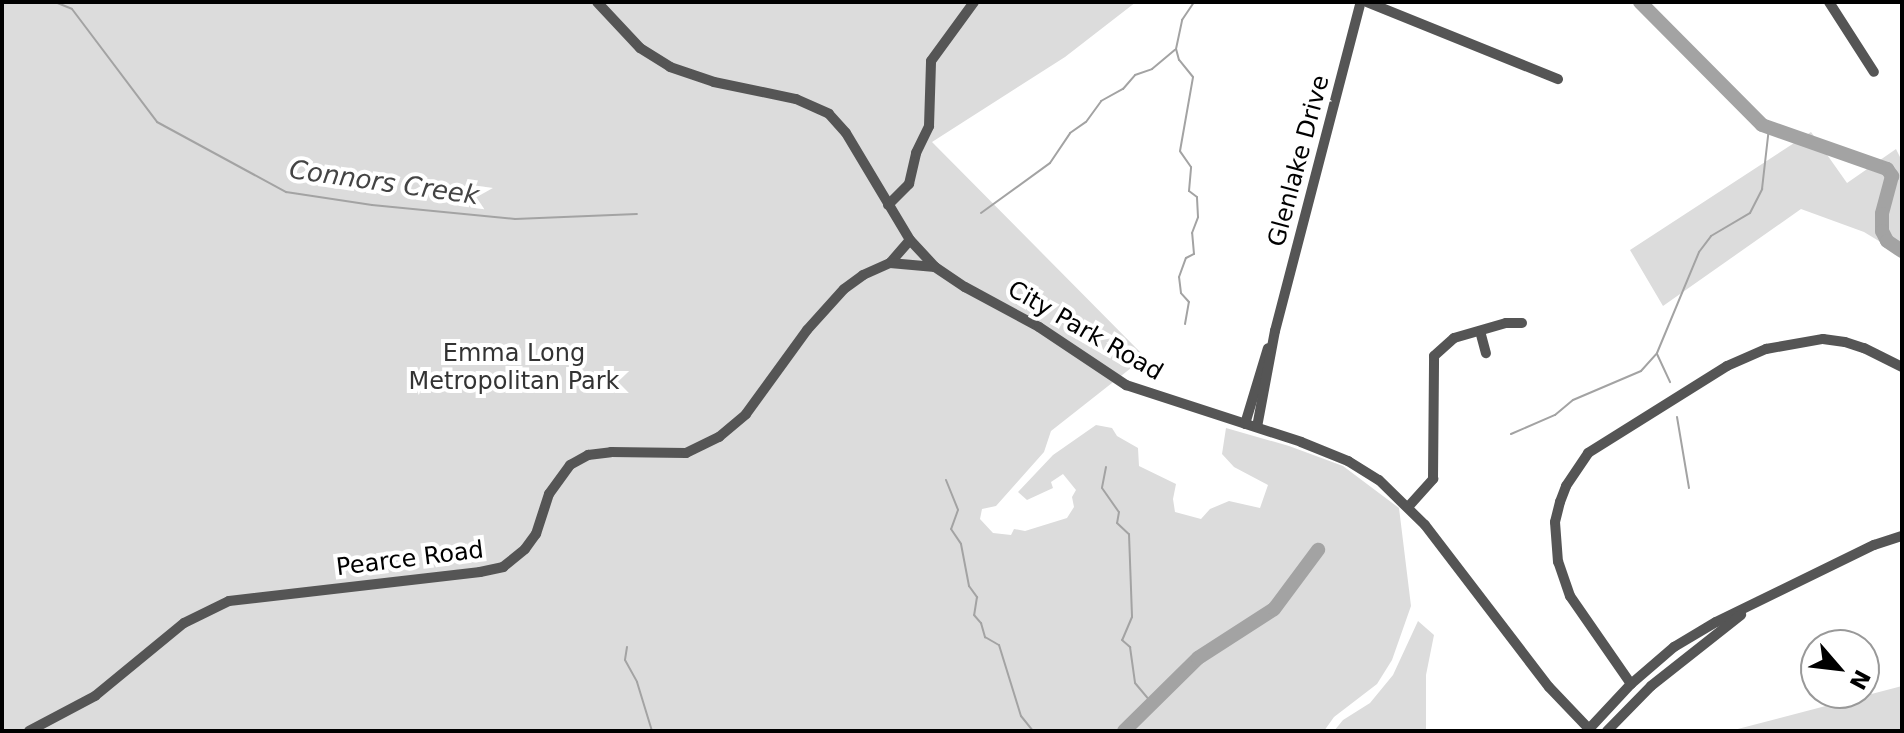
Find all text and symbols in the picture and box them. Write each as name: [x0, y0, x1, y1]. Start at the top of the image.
street label: Glenlake Drive: [1262, 72, 1336, 250]
water label: Connors Creek: [287, 154, 481, 212]
street label: City Park Road: [1002, 275, 1168, 387]
park label: Emma Long Metropolitan Park: [409, 340, 619, 396]
street label: Pearce Road: [335, 536, 485, 582]
north arrow: [1800, 629, 1880, 709]
text: N: [1845, 666, 1875, 694]

